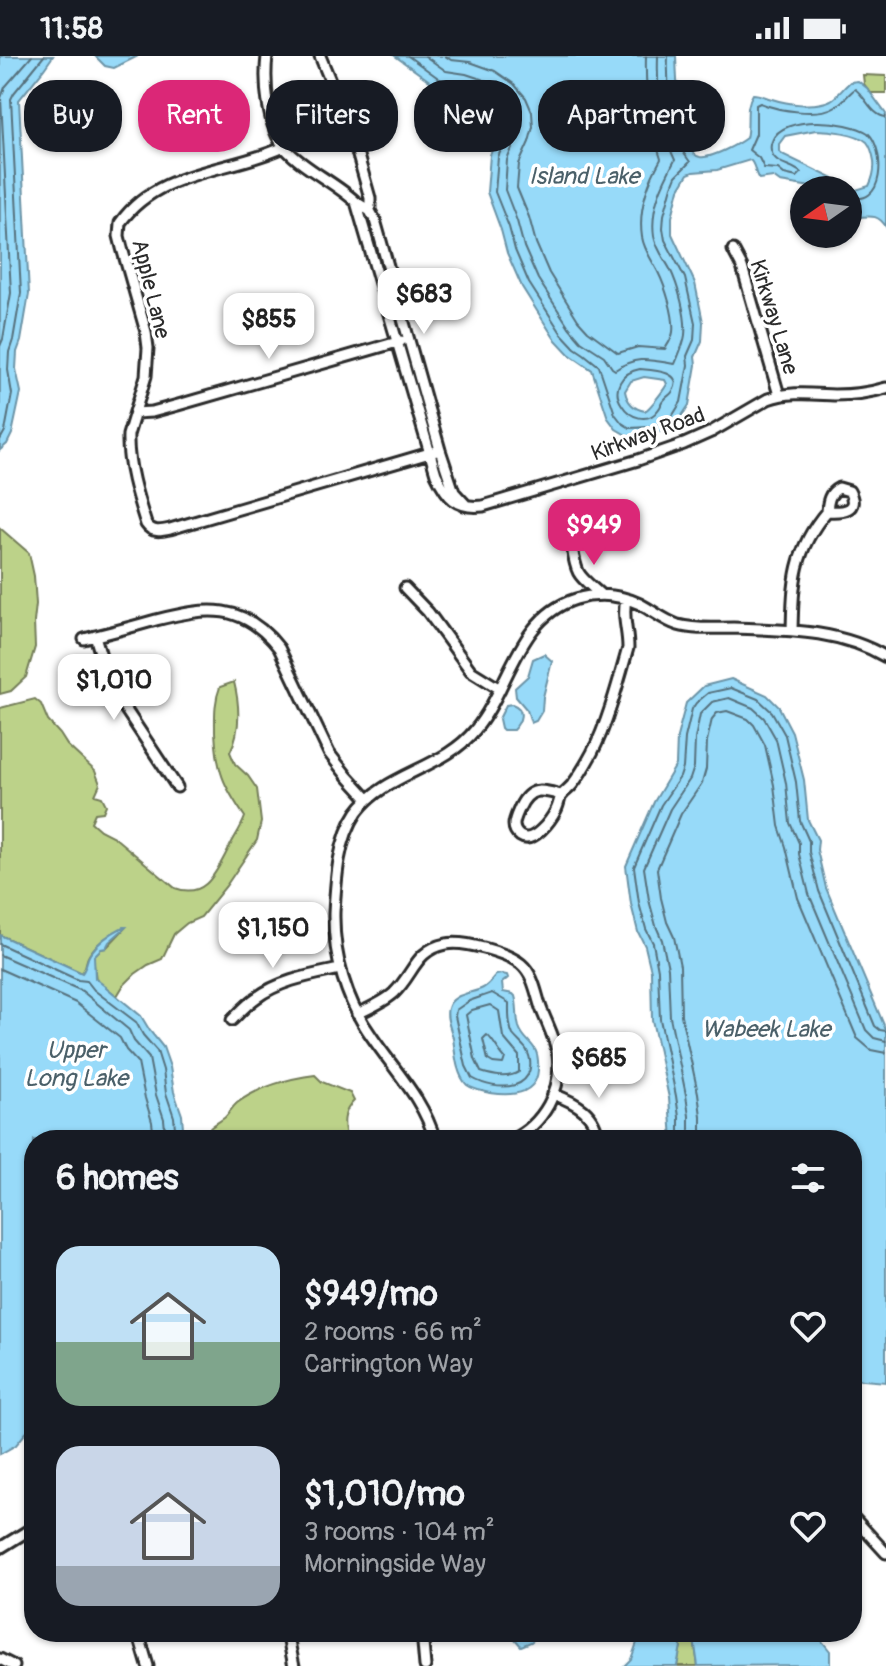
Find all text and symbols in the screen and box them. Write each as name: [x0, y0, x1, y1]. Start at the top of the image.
text: 11:58: [40, 10, 103, 47]
chip: Buy: [24, 80, 122, 152]
chip: Rent: [138, 80, 250, 152]
chip: Filters: [266, 80, 398, 152]
chip: New: [414, 80, 522, 152]
chip: Apartment: [538, 80, 725, 152]
water label: Island Lake: [529, 162, 642, 191]
north arrow: [790, 176, 862, 248]
map controls: [790, 176, 862, 248]
street label: Apple Lane: [125, 237, 177, 342]
street label: Kirkway Lane: [743, 256, 805, 378]
pin: $683: [377, 268, 471, 336]
text: $683: [396, 278, 452, 310]
pin: $855: [222, 293, 316, 361]
text: $855: [241, 303, 297, 335]
street label: Kirkway Road: [587, 400, 709, 468]
pin: $949: [547, 499, 641, 567]
text: $949: [566, 509, 622, 541]
pin: $1,010: [49, 654, 179, 722]
text: $1,010: [76, 664, 152, 696]
pin: $1,150: [208, 902, 338, 970]
text: $1,150: [237, 912, 309, 944]
water label: Wabeek Lake: [702, 1015, 833, 1044]
pin: $685: [552, 1032, 646, 1100]
water label: Upper Long Lake: [24, 1036, 130, 1093]
text: $685: [571, 1042, 627, 1074]
icon: filters: [786, 1156, 830, 1200]
text: 6 homes: [56, 1157, 179, 1200]
text: $949/mo: [304, 1273, 438, 1316]
icon: home: [120, 1278, 216, 1374]
icon: heart: [786, 1304, 830, 1348]
text: 2 rooms · 66 m²: [304, 1316, 482, 1348]
text: Carrington Way: [304, 1348, 473, 1380]
text: $1,010/mo: [304, 1473, 465, 1516]
icon: home: [120, 1478, 216, 1574]
icon: heart: [786, 1504, 830, 1548]
text: 3 rooms · 104 m²: [304, 1516, 495, 1548]
text: Morningside Way: [304, 1548, 486, 1580]

